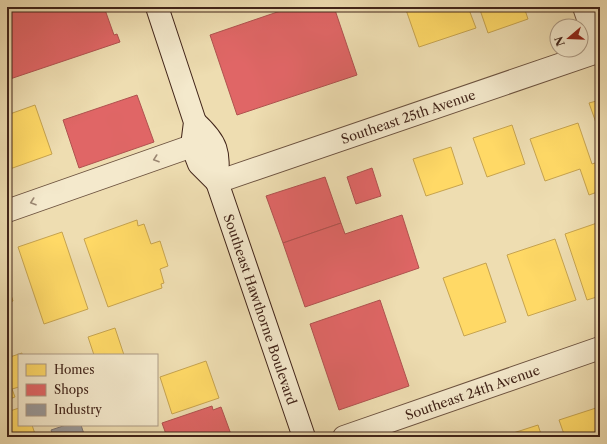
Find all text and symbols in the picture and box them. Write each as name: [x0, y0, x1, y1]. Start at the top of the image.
north arrow: [549, 18, 589, 58]
text: N: [551, 34, 568, 48]
street label: Southeast 25th Avenue: [339, 86, 477, 147]
one-way arrow: [152, 155, 159, 163]
one-way arrow: [30, 198, 37, 206]
street label: Southeast Hawthorne Boulevard: [220, 212, 300, 407]
legend: [18, 354, 158, 426]
text: Homes: [54, 362, 94, 377]
street label: Southeast 24th Avenue: [403, 362, 542, 423]
text: Shops: [54, 382, 89, 397]
text: Industry: [54, 402, 102, 417]

